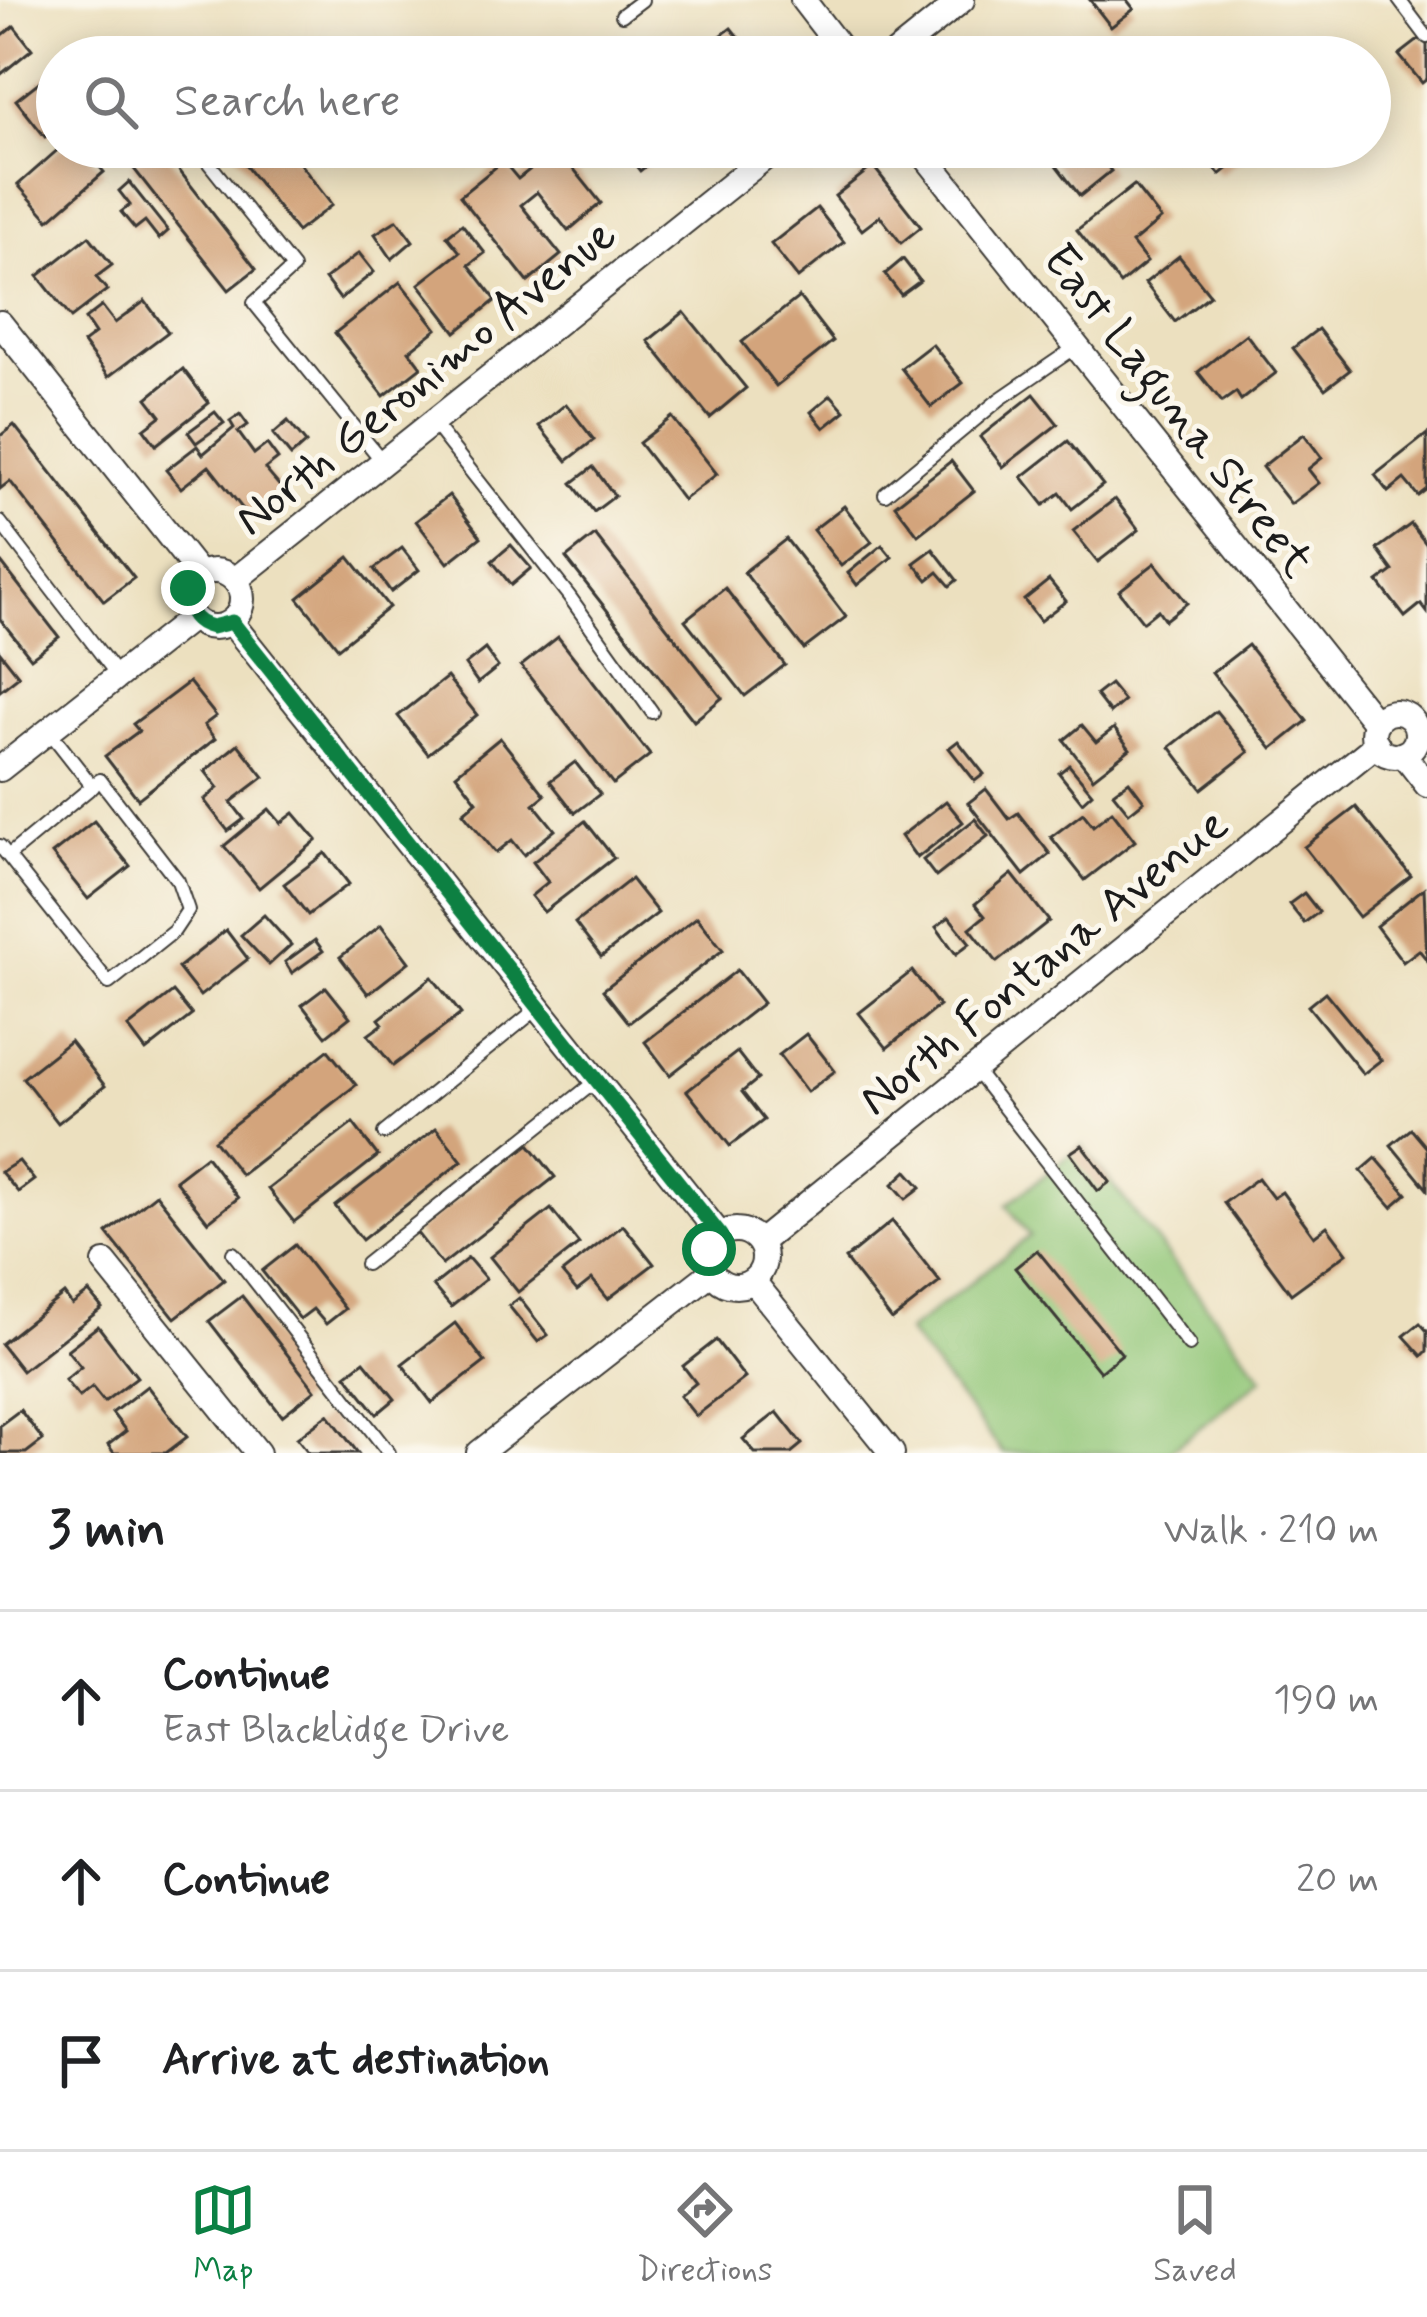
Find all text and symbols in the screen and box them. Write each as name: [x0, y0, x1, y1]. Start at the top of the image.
search box: [36, 36, 1391, 168]
icon: search: [78, 69, 144, 135]
text: Search here: [174, 73, 401, 132]
street label: North Geronimo Avenue: [222, 204, 630, 551]
street label: East Laguna Street: [1023, 231, 1327, 594]
route end: [161, 561, 215, 615]
street label: North Fontana Avenue: [846, 794, 1242, 1131]
route start: [682, 1222, 736, 1276]
text: 3 min: [48, 1498, 166, 1564]
text: Walk · 210 m: [1164, 1506, 1379, 1557]
text: Continue: [162, 1646, 330, 1705]
icon: ahead: [48, 1668, 114, 1734]
text: 190 m: [1273, 1675, 1379, 1726]
text: East Blacklidge Drive: [162, 1705, 509, 1756]
icon: ahead: [48, 1848, 114, 1914]
text: Continue: [162, 1851, 330, 1910]
text: 20 m: [1296, 1855, 1379, 1906]
icon: arrive: [48, 2028, 114, 2094]
text: Arrive at destination: [162, 2031, 550, 2090]
tab: Map: [190, 2177, 256, 2293]
tab: Directions: [637, 2177, 773, 2293]
tab: Saved: [1153, 2177, 1237, 2293]

